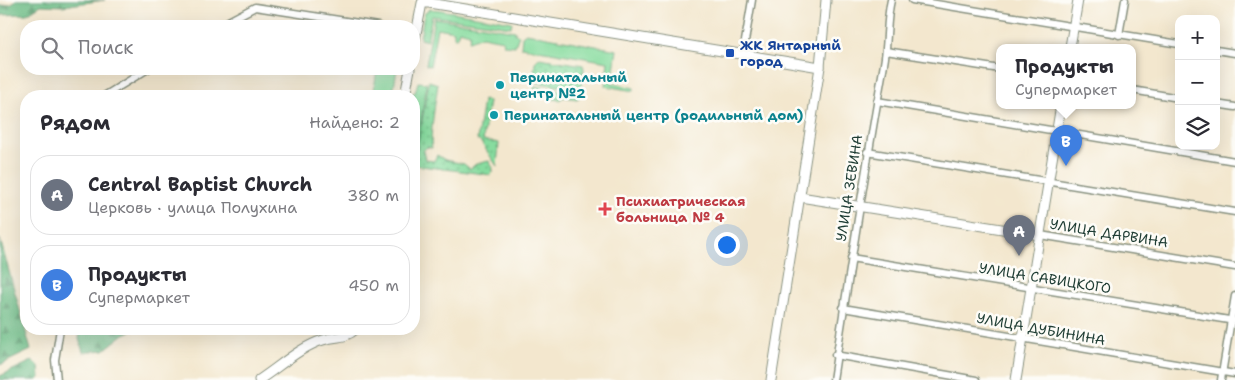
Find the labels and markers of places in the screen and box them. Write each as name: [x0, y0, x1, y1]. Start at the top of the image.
place label: ЖК Янтарный город: [740, 36, 841, 70]
marker: ЖК Янтарный город: [724, 47, 736, 59]
place label: Перинатальный центр №2: [510, 68, 627, 102]
marker: Перинатальный центр №2: [494, 79, 506, 91]
place label: Перинатальный центр (родильный дом): [504, 106, 803, 124]
marker: Перинатальный центр (родильный дом): [488, 109, 500, 121]
pin: B: [1050, 125, 1082, 166]
place label: Психиатрическая больница № 4: [616, 192, 745, 226]
marker: Психиатрическая больница № 4: [598, 202, 612, 216]
pin: A: [1003, 215, 1035, 256]

